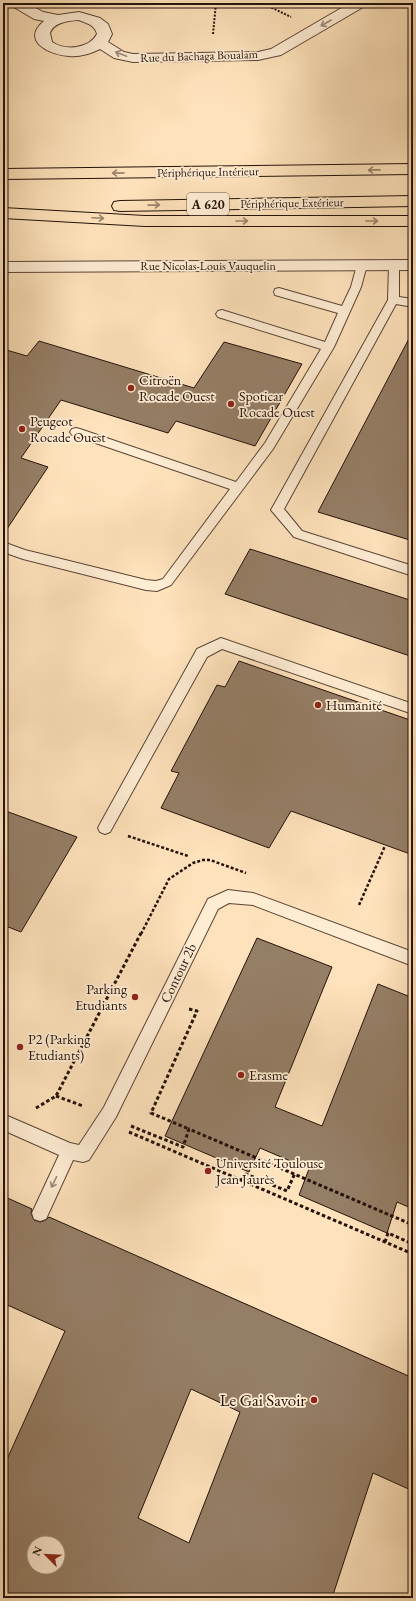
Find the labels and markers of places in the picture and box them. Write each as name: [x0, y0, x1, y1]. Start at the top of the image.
place label: Citroën Rocade Ouest: [139, 371, 215, 405]
marker: Citroën Rocade Ouest: [126, 383, 136, 393]
place label: Spoticar Rocade Ouest: [239, 387, 315, 421]
marker: Spoticar Rocade Ouest: [226, 399, 236, 409]
place label: Peugeot Rocade Ouest: [30, 412, 106, 446]
marker: Peugeot Rocade Ouest: [17, 424, 27, 434]
place label: Humanité: [326, 696, 382, 714]
marker: Humanité: [313, 700, 323, 710]
place label: Parking Etudiants: [75, 980, 128, 1014]
marker: Parking Etudiants: [130, 992, 140, 1002]
place label: P2 (Parking Etudiants): [28, 1030, 91, 1064]
marker: P2 (Parking Etudiants): [15, 1042, 25, 1052]
place label: Erasme: [249, 1066, 289, 1084]
marker: Erasme: [236, 1070, 246, 1080]
place label: Université Toulouse Jean Jaurès: [215, 1154, 324, 1188]
marker: Université Toulouse Jean Jaurès: [203, 1166, 213, 1176]
place label: Le Gai Savoir: [220, 1389, 306, 1411]
marker: Le Gai Savoir: [309, 1395, 319, 1405]

